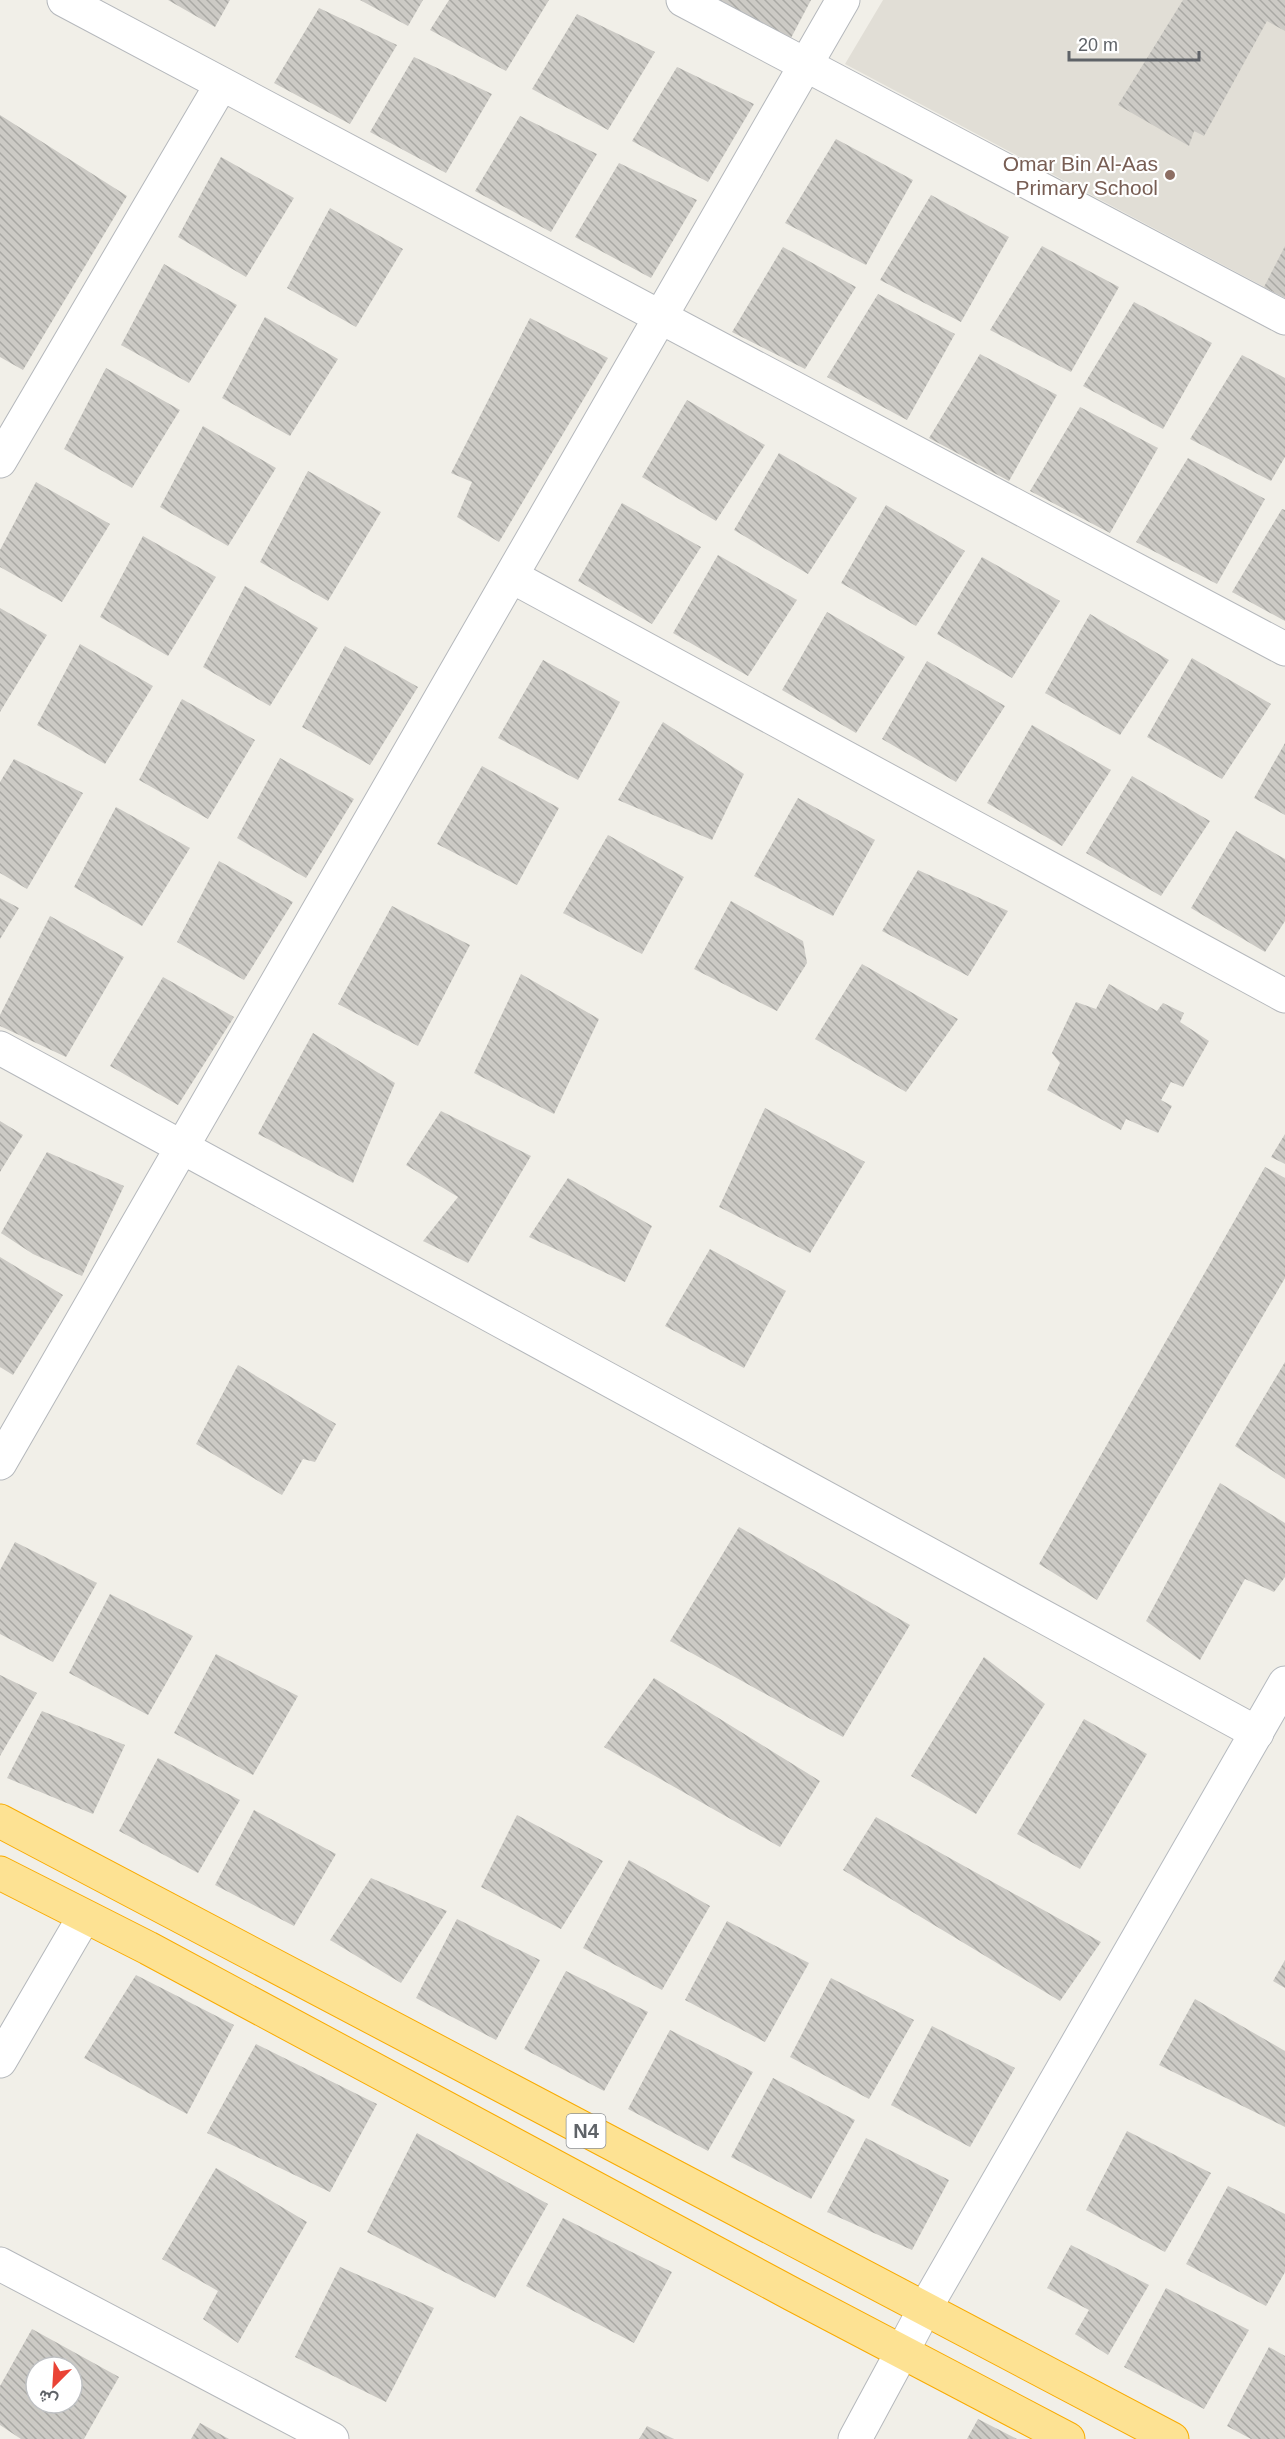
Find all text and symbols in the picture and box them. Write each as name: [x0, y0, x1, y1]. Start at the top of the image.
scale bar: [1069, 24, 1200, 62]
text: 20 m: [1078, 35, 1118, 55]
place label: Omar Bin Al-Aas Primary School: [1003, 152, 1158, 199]
marker: Omar Bin Al-Aas Primary School: [1163, 168, 1177, 182]
road number: N4: [566, 2114, 606, 2148]
north arrow: [24, 2355, 84, 2415]
text: ش: [36, 2386, 61, 2410]

